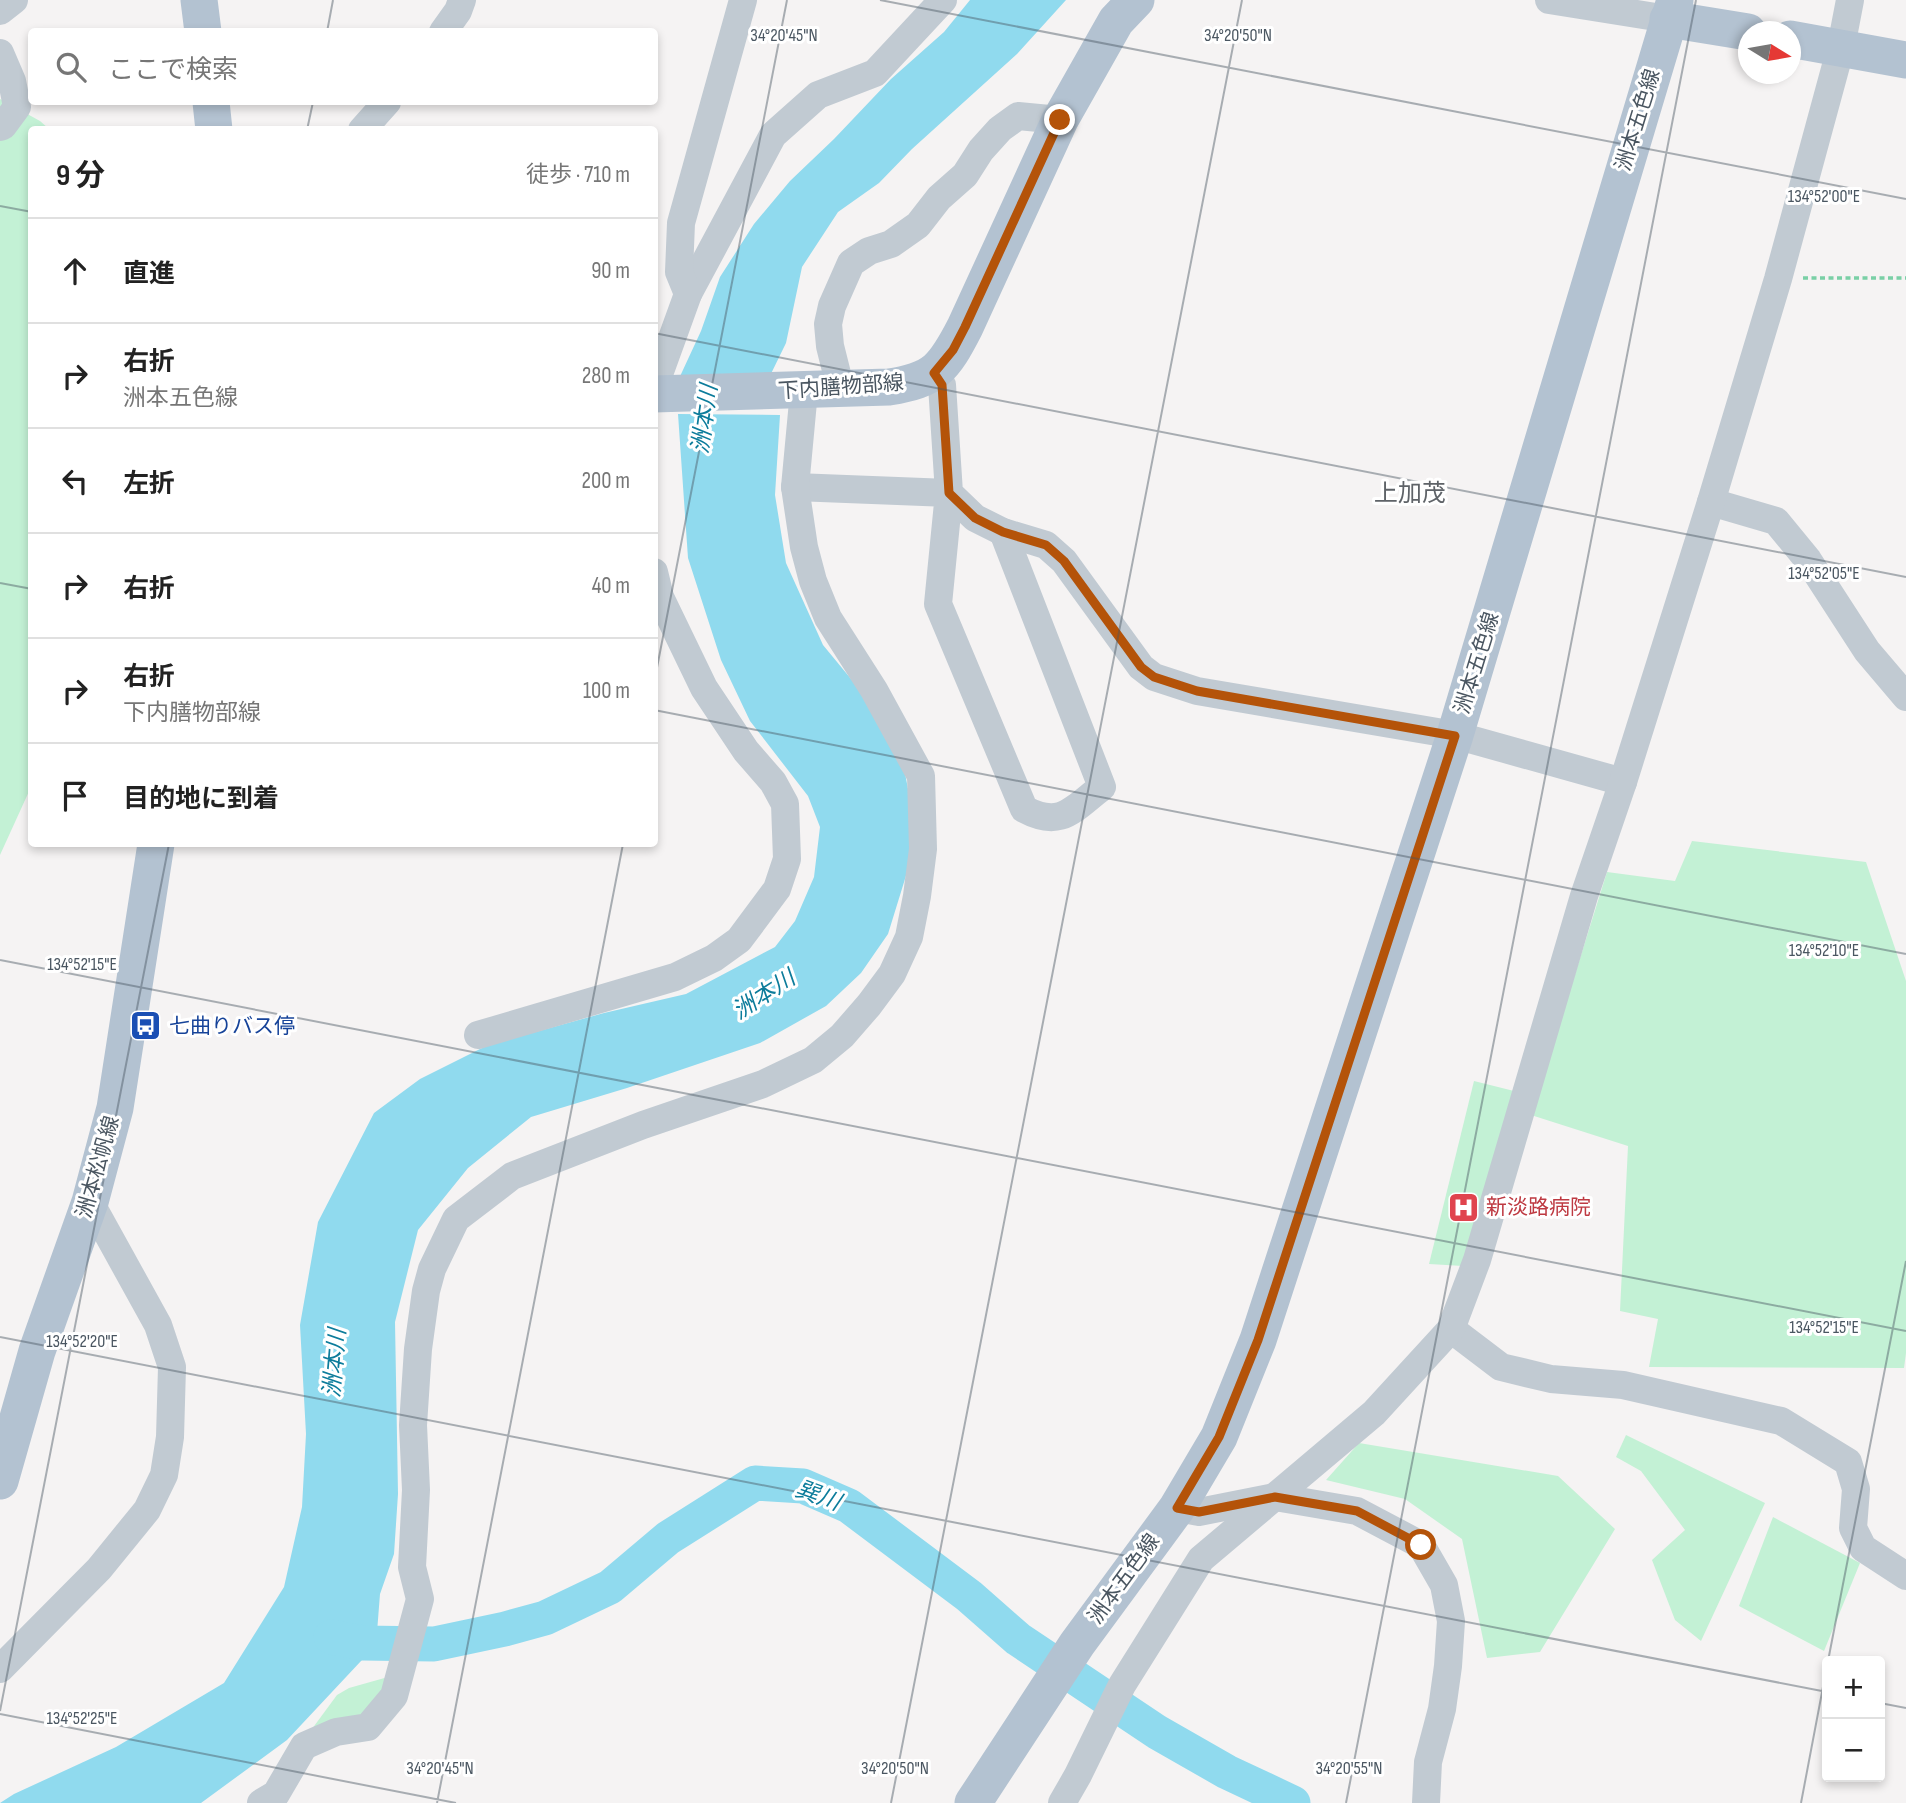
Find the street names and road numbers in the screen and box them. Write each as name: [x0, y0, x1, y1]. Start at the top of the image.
street label: 洲本五色線: [1611, 66, 1665, 174]
street label: 下内膳物部線: [777, 370, 905, 404]
street label: 洲本五色線: [1450, 609, 1504, 717]
street label: 洲本松帆線: [72, 1113, 124, 1221]
street label: 洲本五色線: [1083, 1529, 1165, 1629]

